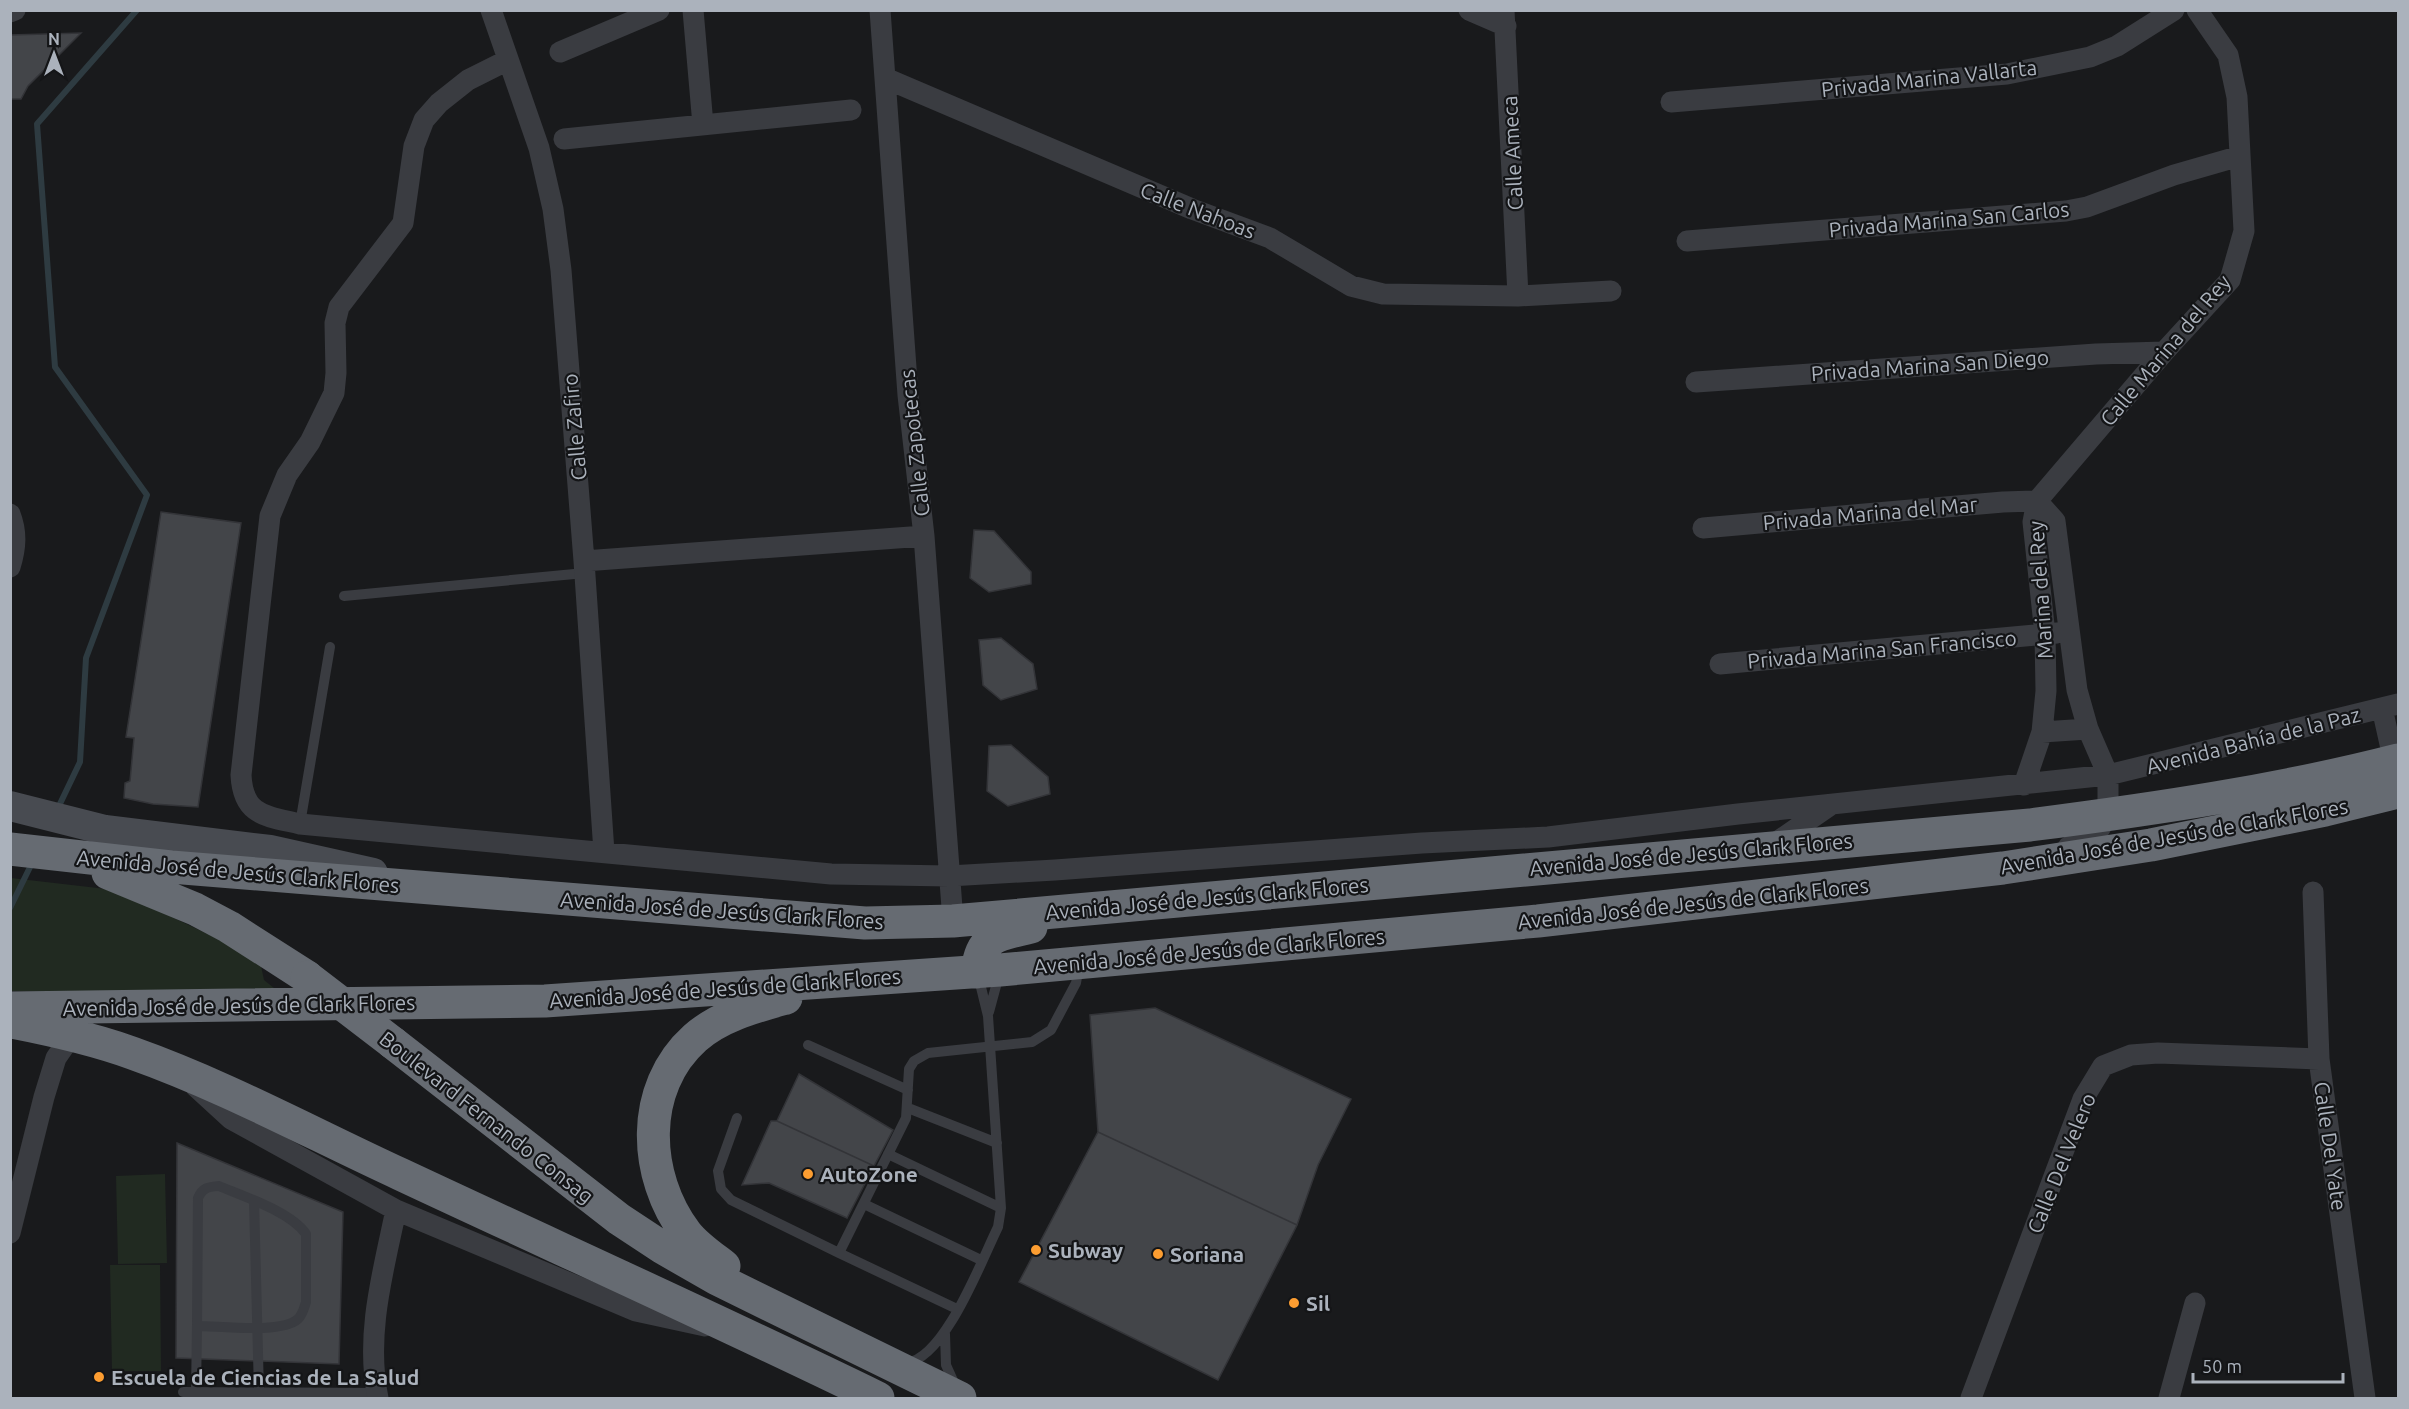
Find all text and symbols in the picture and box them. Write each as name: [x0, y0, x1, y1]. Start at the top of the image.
north arrow: [24, 24, 84, 84]
text: N: [48, 30, 60, 48]
street label: Privada Marina Vallarta: [1820, 55, 2038, 101]
street label: Calle Ameca: [1497, 95, 1527, 211]
street label: Calle Nahoas: [1137, 177, 1259, 243]
street label: Privada Marina San Carlos: [1828, 197, 2070, 241]
street label: Calle Marina del Rey: [2095, 270, 2235, 430]
street label: Privada Marina San Diego: [1810, 345, 2050, 385]
street label: Calle Zapotecas: [894, 368, 934, 518]
street label: Calle Zafiro: [557, 373, 591, 481]
street label: Privada Marina del Mar: [1762, 492, 1978, 534]
street label: Marina del Rey: [2023, 520, 2057, 660]
street label: Privada Marina San Francisco: [1746, 625, 2018, 673]
street label: Avenida Bahía de la Paz: [2144, 702, 2362, 778]
street label: Avenida José de Jesús de Clark Flores: [1998, 794, 2350, 878]
street label: Avenida José de Jesús Clark Flores: [1529, 828, 1853, 880]
street label: Avenida José de Jesús Clark Flores: [76, 845, 400, 897]
street label: Avenida José de Jesús Clark Flores: [1045, 872, 1369, 924]
street label: Avenida José de Jesús de Clark Flores: [1516, 873, 1870, 933]
street label: Avenida José de Jesús Clark Flores: [560, 887, 884, 933]
street label: Avenida José de Jesús de Clark Flores: [1032, 924, 1386, 978]
street label: Avenida José de Jesús de Clark Flores: [548, 964, 902, 1012]
street label: Avenida José de Jesús de Clark Flores: [62, 990, 416, 1020]
street label: Boulevard Fernando Consag: [375, 1026, 599, 1208]
street label: Calle Del Yate: [2310, 1080, 2352, 1212]
street label: Calle Del Velero: [2022, 1089, 2100, 1237]
place label: AutoZone: [820, 1162, 918, 1186]
marker: AutoZone: [801, 1167, 815, 1181]
place label: Subway: [1048, 1238, 1123, 1262]
place label: Soriana: [1170, 1242, 1244, 1266]
marker: Subway: [1029, 1243, 1043, 1257]
marker: Soriana: [1151, 1247, 1165, 1261]
place label: Sil: [1306, 1291, 1330, 1315]
marker: Sil: [1287, 1296, 1301, 1310]
scale bar: [2193, 1346, 2343, 1384]
text: 50 m: [2202, 1356, 2242, 1376]
place label: Escuela de Ciencias de La Salud: [111, 1365, 419, 1389]
marker: Escuela de Ciencias de La Salud: [92, 1370, 106, 1384]

